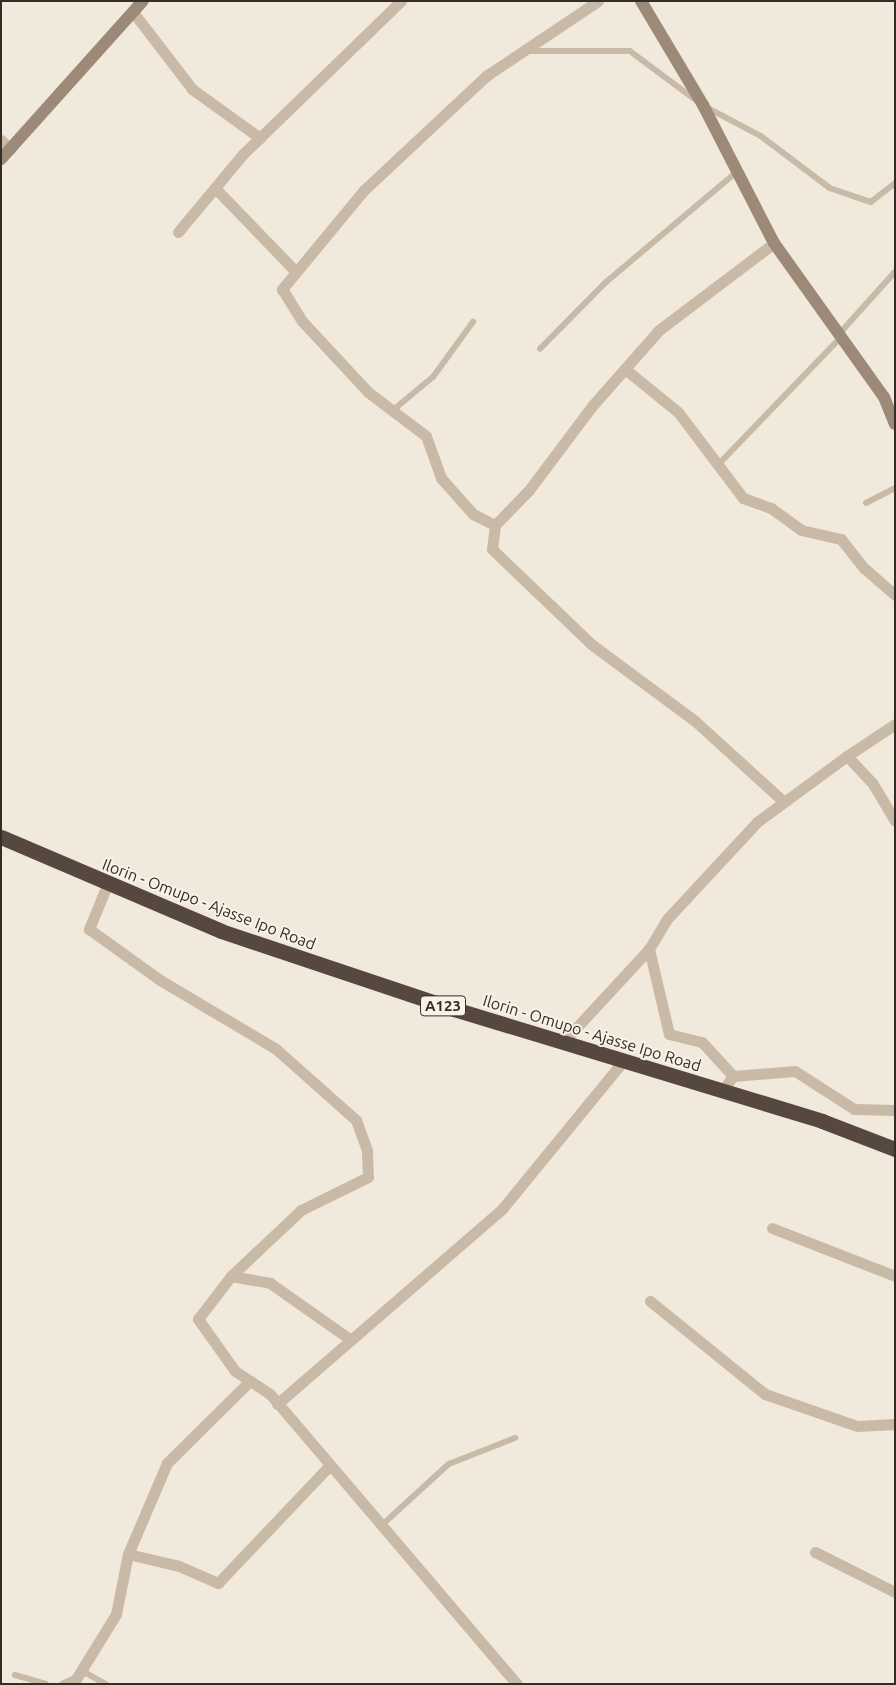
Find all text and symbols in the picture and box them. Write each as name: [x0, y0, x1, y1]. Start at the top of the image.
street label: Ilorin - Omupo - Ajasse Ipo Road: [100, 854, 318, 954]
street label: Ilorin - Omupo - Ajasse Ipo Road: [481, 991, 703, 1075]
road number: A123: [419, 994, 467, 1018]

